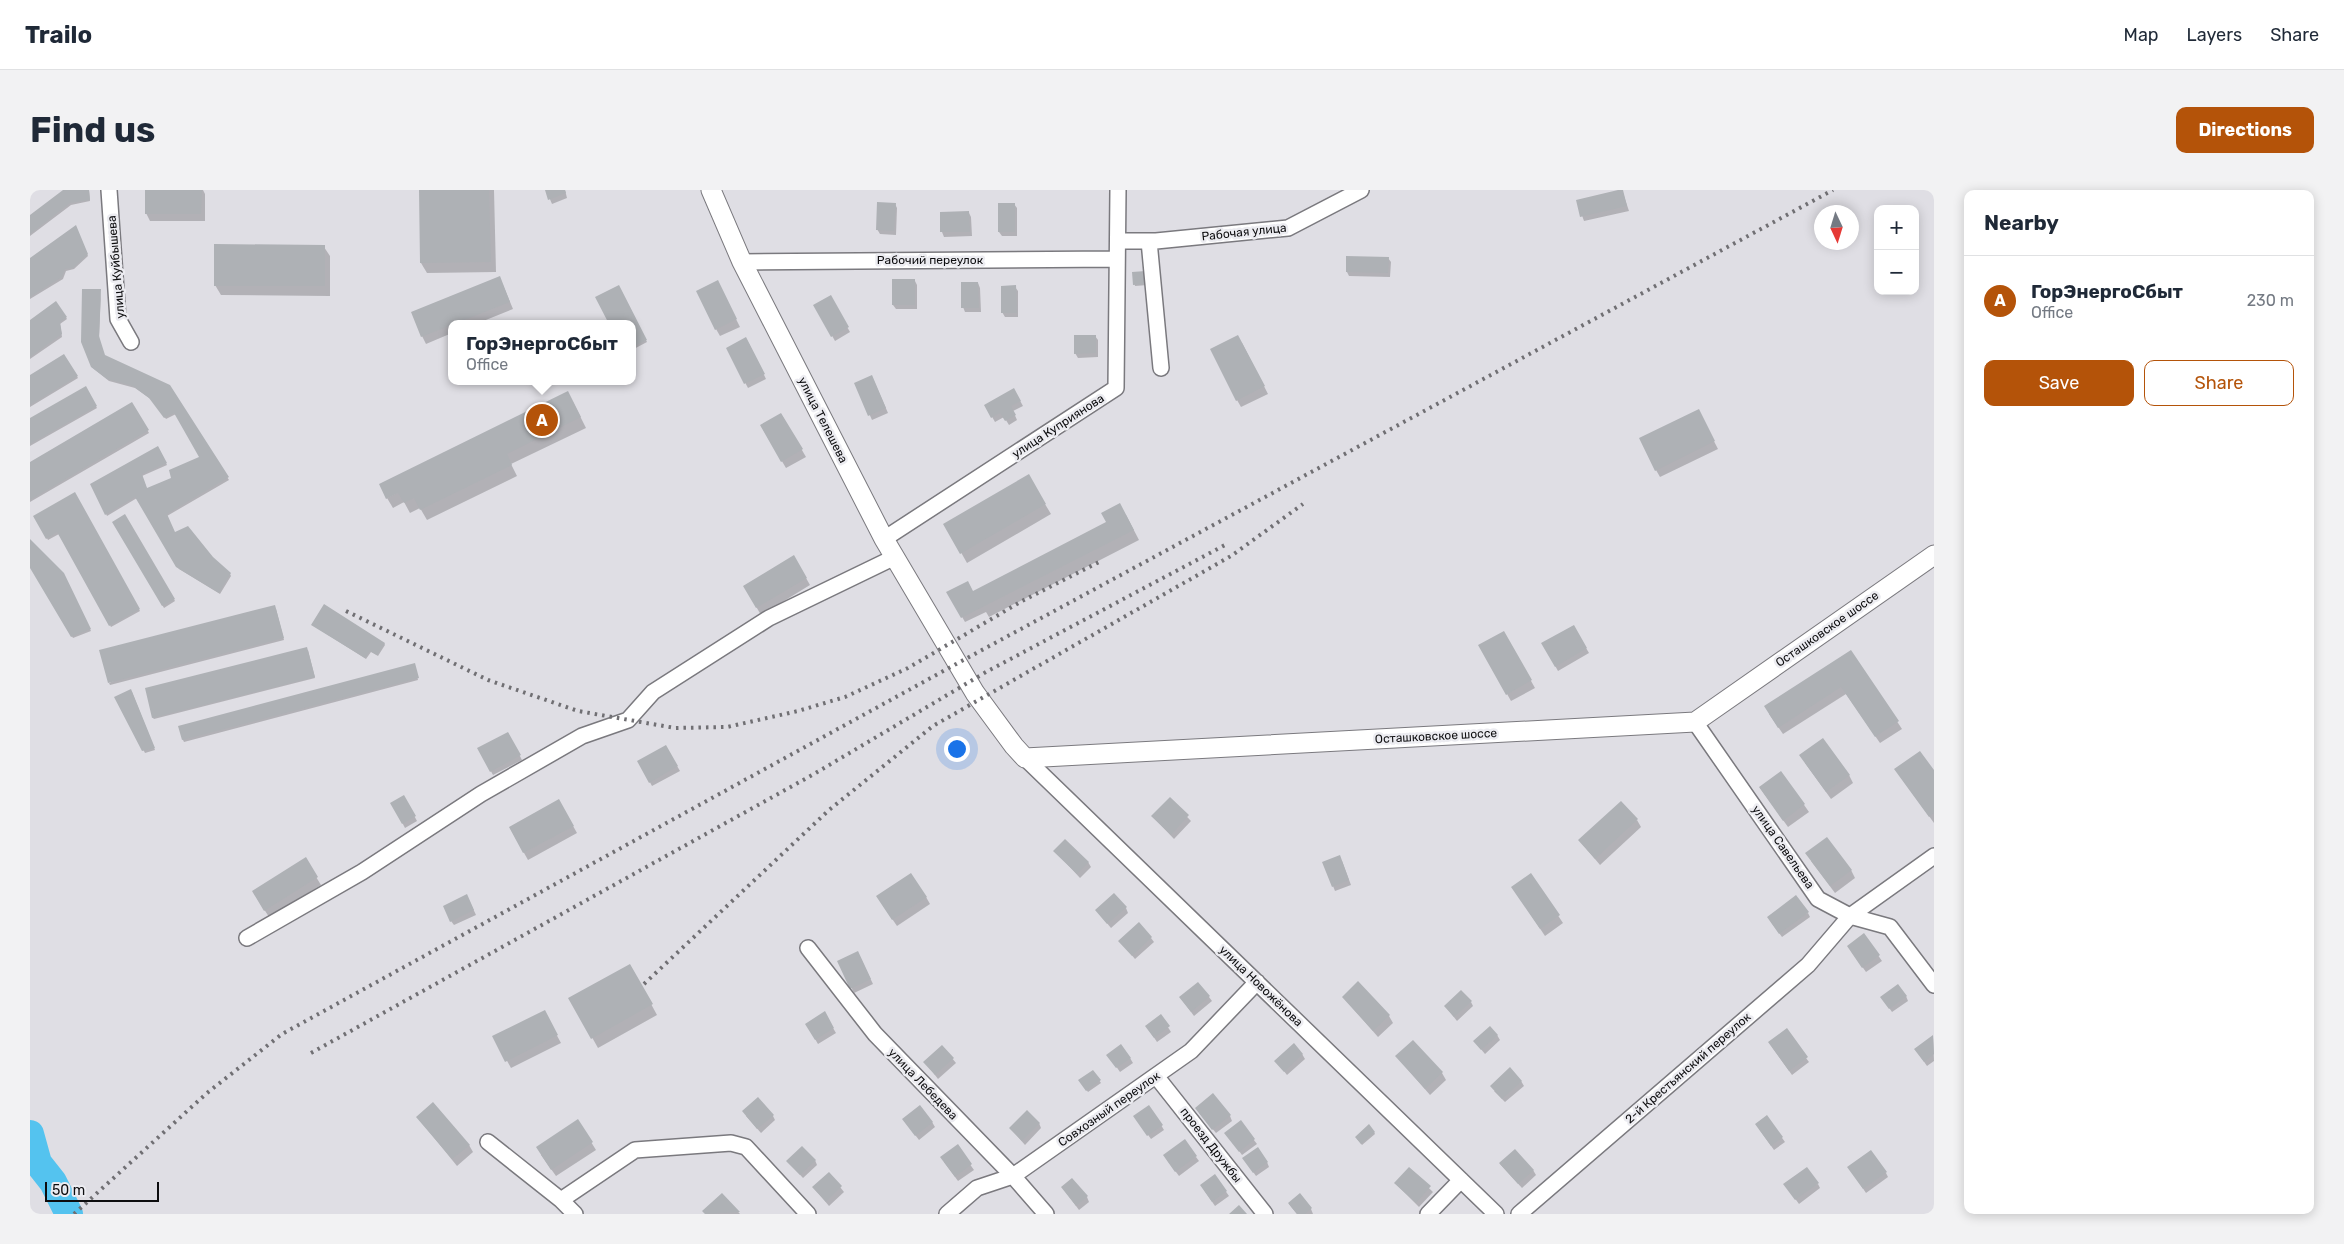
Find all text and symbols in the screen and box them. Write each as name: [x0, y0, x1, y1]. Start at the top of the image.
text: Trailo: [25, 21, 92, 49]
text: Map: [2124, 24, 2159, 46]
text: Layers: [2187, 24, 2242, 46]
text: Share: [2270, 24, 2319, 46]
button: Directions: [2176, 107, 2314, 153]
text: Find us: [30, 109, 155, 151]
north arrow: [1814, 205, 1859, 250]
map controls: [1874, 205, 1919, 295]
button: +: [1874, 205, 1919, 250]
text: Nearby: [1984, 210, 2059, 235]
street label: улица Куйбышева: [105, 215, 127, 319]
street label: Рабочая улица: [1201, 221, 1287, 243]
button: −: [1874, 250, 1919, 295]
street label: Рабочий переулок: [877, 253, 984, 267]
text: ГорЭнергоСбыт: [2031, 280, 2183, 303]
text: A: [1994, 291, 2006, 310]
text: 230 m: [2247, 291, 2294, 310]
text: Office: [2031, 303, 2073, 322]
popup: [448, 320, 636, 385]
text: ГорЭнергоСбыт: [466, 332, 618, 355]
text: Office: [466, 355, 508, 374]
button: Save: [1984, 360, 2134, 406]
button: Share: [2144, 360, 2294, 406]
street label: улица Телешева: [795, 375, 851, 465]
street label: улица Куприянова: [1009, 391, 1107, 461]
pin: A: [526, 401, 558, 439]
street label: Осташковское шоссе: [1773, 588, 1881, 670]
street label: Осташковское шоссе: [1375, 726, 1498, 746]
your location: [944, 736, 970, 762]
street label: улица Савельева: [1749, 803, 1817, 891]
street label: улица Новожёнова: [1216, 943, 1306, 1029]
street label: 2-й Крестьянский переулок: [1622, 1009, 1754, 1126]
street label: улица Лебедева: [885, 1045, 961, 1123]
street label: Совхозный переулок: [1055, 1068, 1163, 1149]
street label: проезд Дружбы: [1177, 1105, 1245, 1185]
scale bar: [45, 1179, 159, 1202]
text: 50 m: [52, 1182, 85, 1199]

